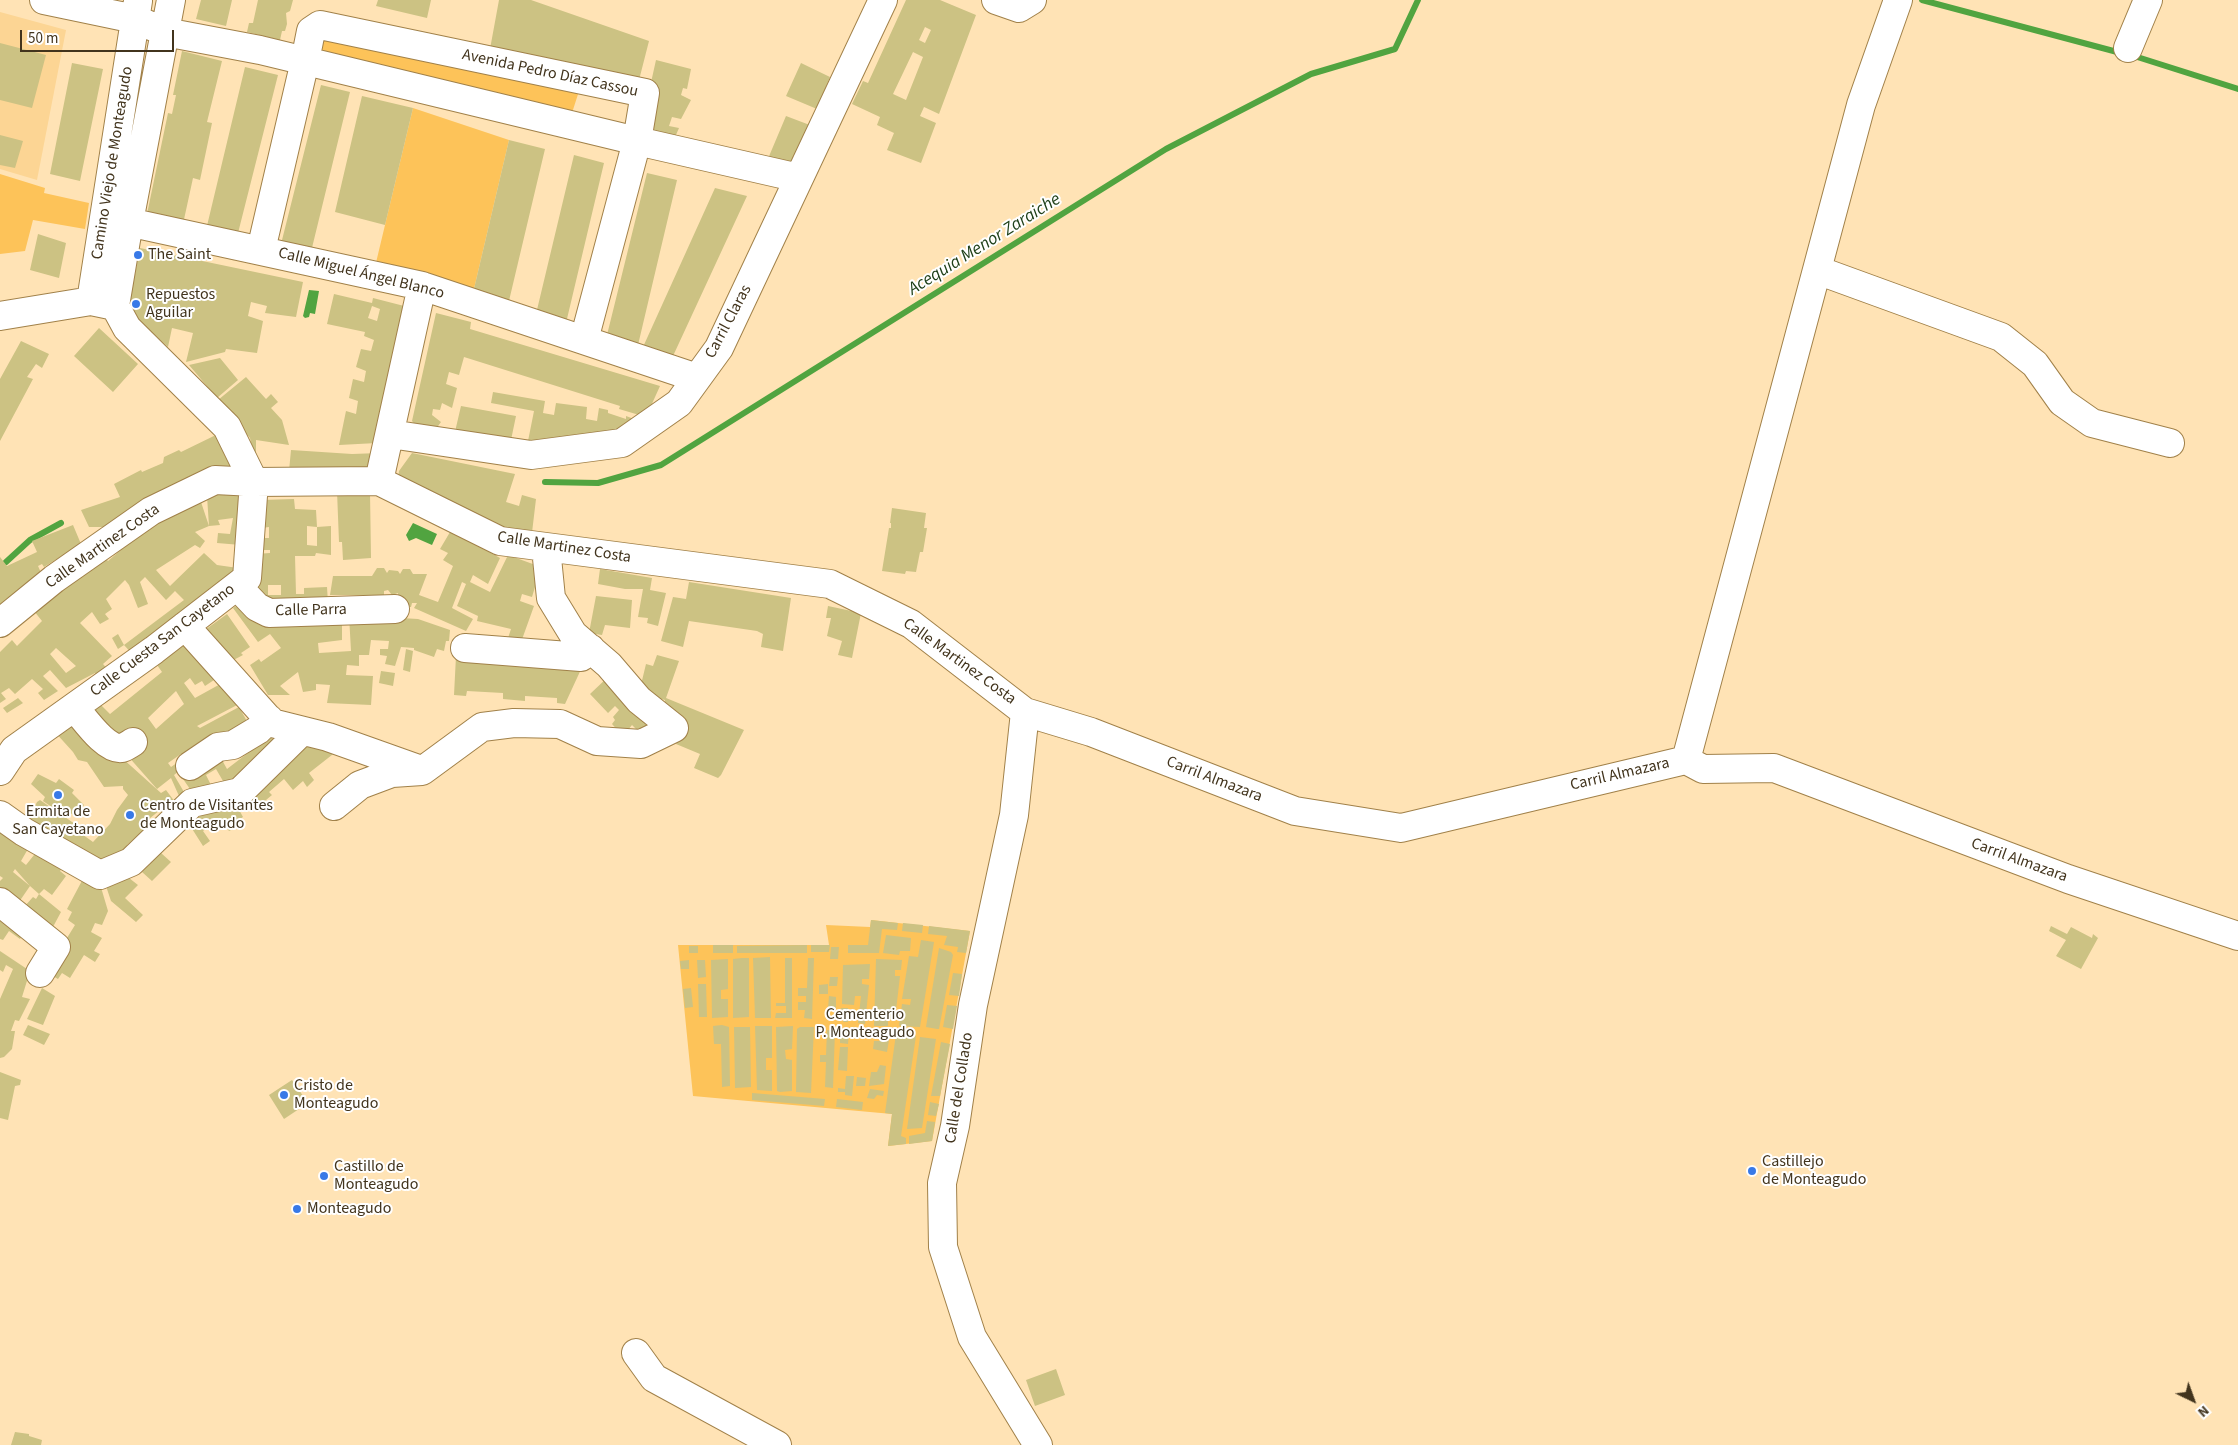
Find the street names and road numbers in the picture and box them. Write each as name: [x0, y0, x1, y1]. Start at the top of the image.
street label: Avenida Pedro Díaz Cassou: [460, 46, 640, 102]
street label: Camino Viejo de Monteagudo: [88, 65, 138, 261]
street label: Calle Miguel Ángel Blanco: [276, 244, 446, 304]
street label: Carril Claras: [702, 282, 756, 362]
street label: Calle Martinez Costa: [42, 500, 164, 594]
street label: Calle Martinez Costa: [496, 528, 632, 568]
street label: Calle Cuesta San Cayetano: [87, 580, 239, 702]
street label: Calle Parra: [275, 601, 347, 621]
street label: Calle Martinez Costa: [899, 615, 1019, 709]
street label: Carril Almazara: [1163, 753, 1265, 807]
street label: Carril Almazara: [1568, 754, 1672, 796]
street label: Carril Almazara: [1968, 835, 2070, 887]
street label: Calle del Collado: [942, 1031, 978, 1145]

